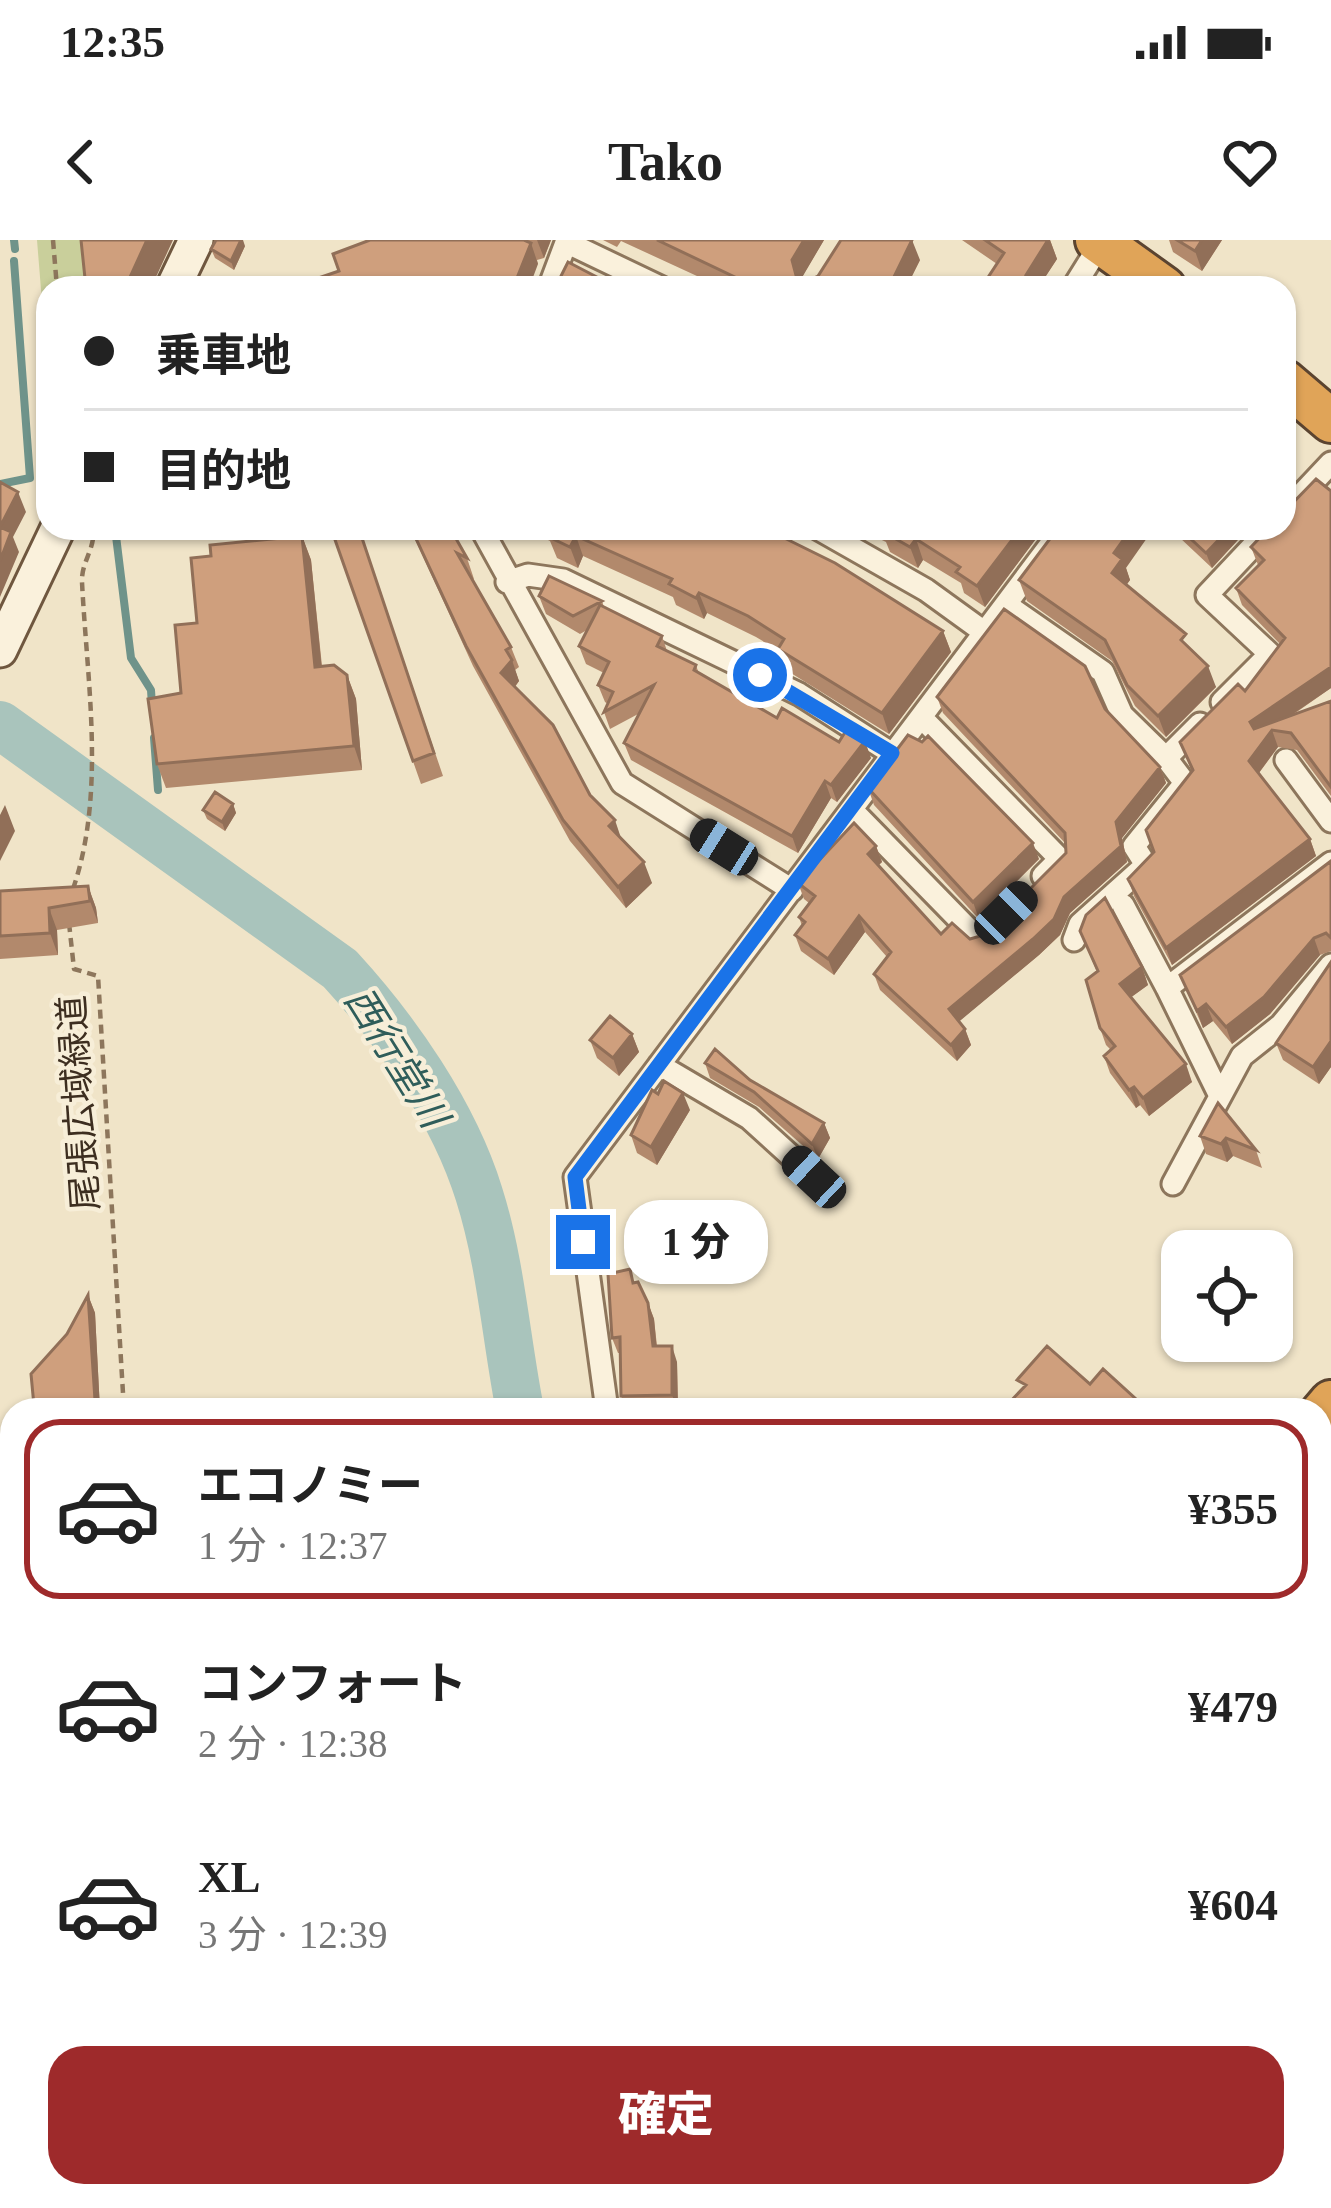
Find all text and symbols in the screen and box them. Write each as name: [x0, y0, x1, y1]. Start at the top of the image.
text: 12:35: [60, 17, 165, 67]
icon: back: [48, 129, 114, 195]
icon: heart: [1217, 129, 1283, 195]
text: Tako: [608, 132, 723, 192]
text: 乗車地: [156, 331, 291, 381]
text: 目的地: [156, 446, 291, 496]
route start: [733, 648, 787, 702]
car: [684, 813, 764, 881]
car: [968, 875, 1044, 951]
water label: 西行堂川: [337, 980, 458, 1138]
street label: 尾張広域緑道: [52, 994, 106, 1212]
car: [775, 1139, 853, 1215]
callout: 1 分: [625, 1200, 769, 1284]
route end: [556, 1215, 610, 1269]
text: 1 分: [662, 1220, 730, 1263]
map controls: [1161, 1230, 1293, 1362]
button: locate: [1161, 1230, 1293, 1362]
icon: car: [54, 1455, 162, 1563]
text: エコノミー: [198, 1461, 423, 1511]
text: ¥355: [1188, 1484, 1278, 1534]
text: 1 分 · 12:37: [198, 1524, 388, 1567]
icon: car: [54, 1653, 162, 1761]
text: コンフォート: [198, 1659, 467, 1709]
text: ¥479: [1188, 1682, 1278, 1732]
text: 2 分 · 12:38: [198, 1722, 388, 1765]
icon: car: [54, 1851, 162, 1959]
text: XL: [198, 1852, 261, 1902]
text: ¥604: [1188, 1880, 1278, 1930]
text: 3 分 · 12:39: [198, 1913, 388, 1956]
button: 確定: [48, 2046, 1284, 2184]

